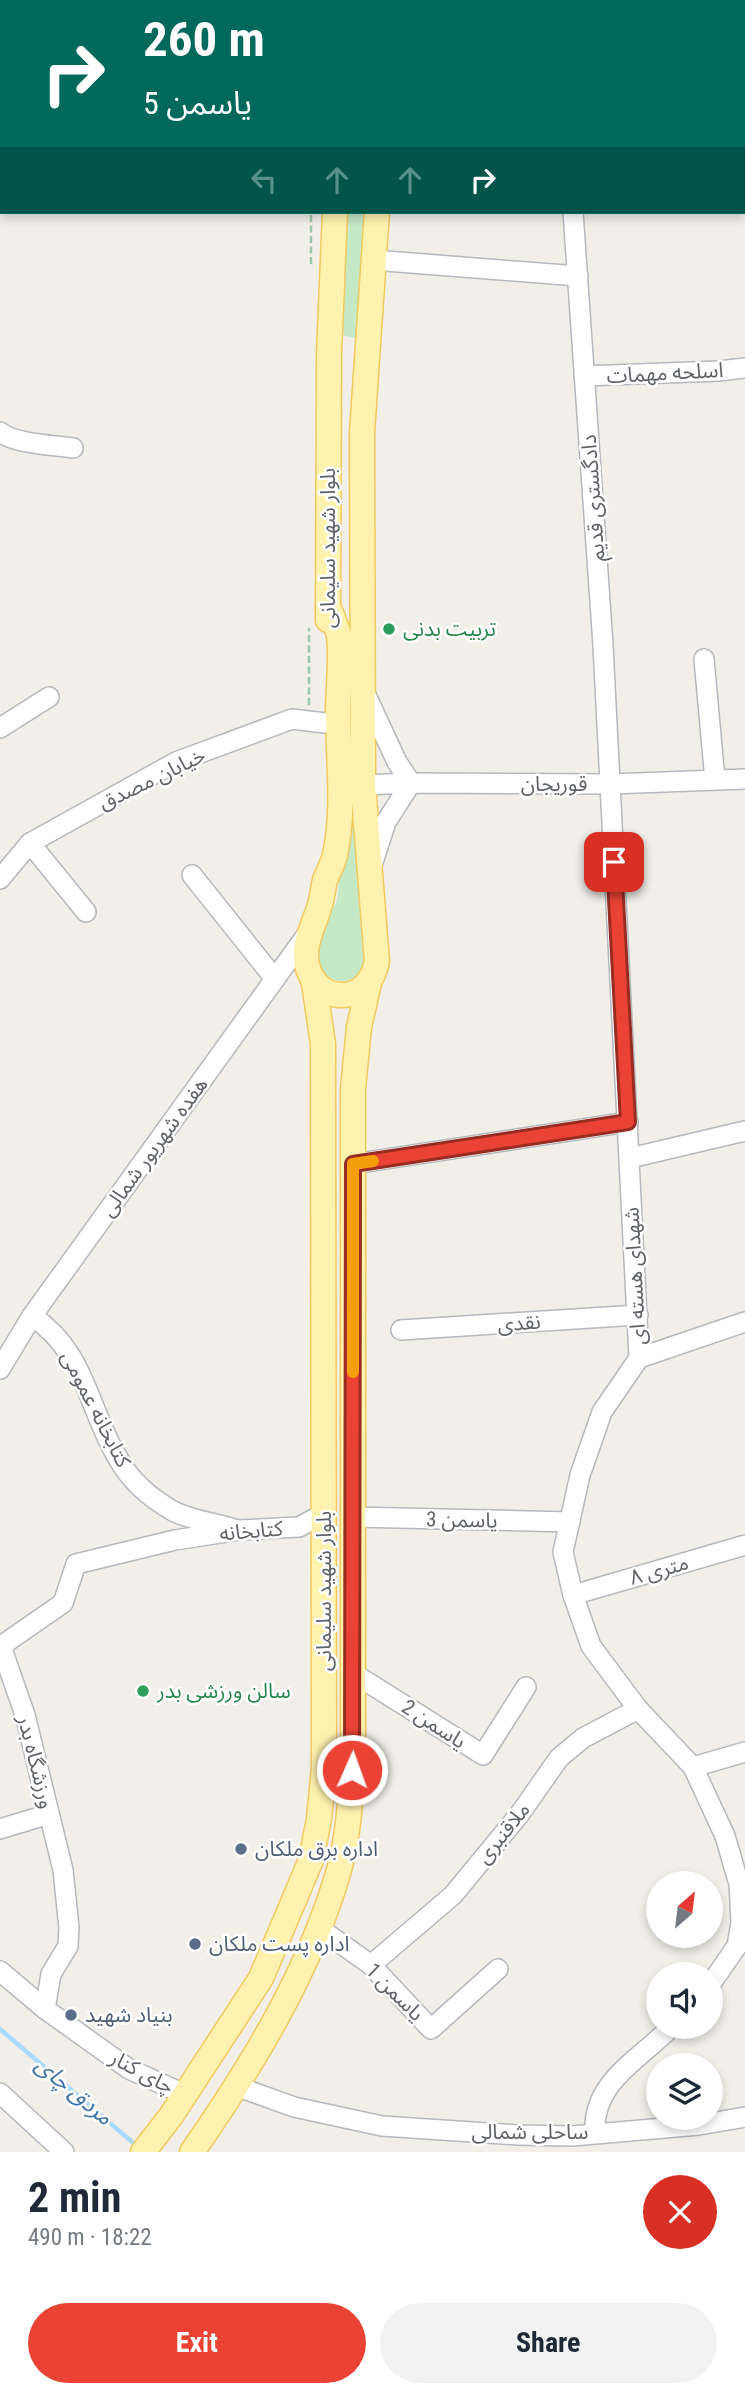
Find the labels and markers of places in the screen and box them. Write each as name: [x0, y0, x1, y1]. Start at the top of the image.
place label: تربیت بدنی: [403, 617, 496, 641]
marker: تربیت بدنی: [381, 621, 397, 637]
pin: [584, 832, 644, 892]
place label: سالن ورزشی بدر: [156, 1679, 291, 1703]
marker: سالن ورزشی بدر: [135, 1683, 151, 1699]
place label: اداره برق ملکان: [255, 1837, 378, 1861]
marker: اداره برق ملکان: [233, 1841, 249, 1857]
place label: اداره پست ملکان: [209, 1932, 350, 1957]
marker: اداره پست ملکان: [187, 1936, 203, 1952]
place label: بنیاد شهید: [85, 2003, 173, 2027]
marker: بنیاد شهید: [63, 2007, 79, 2023]

